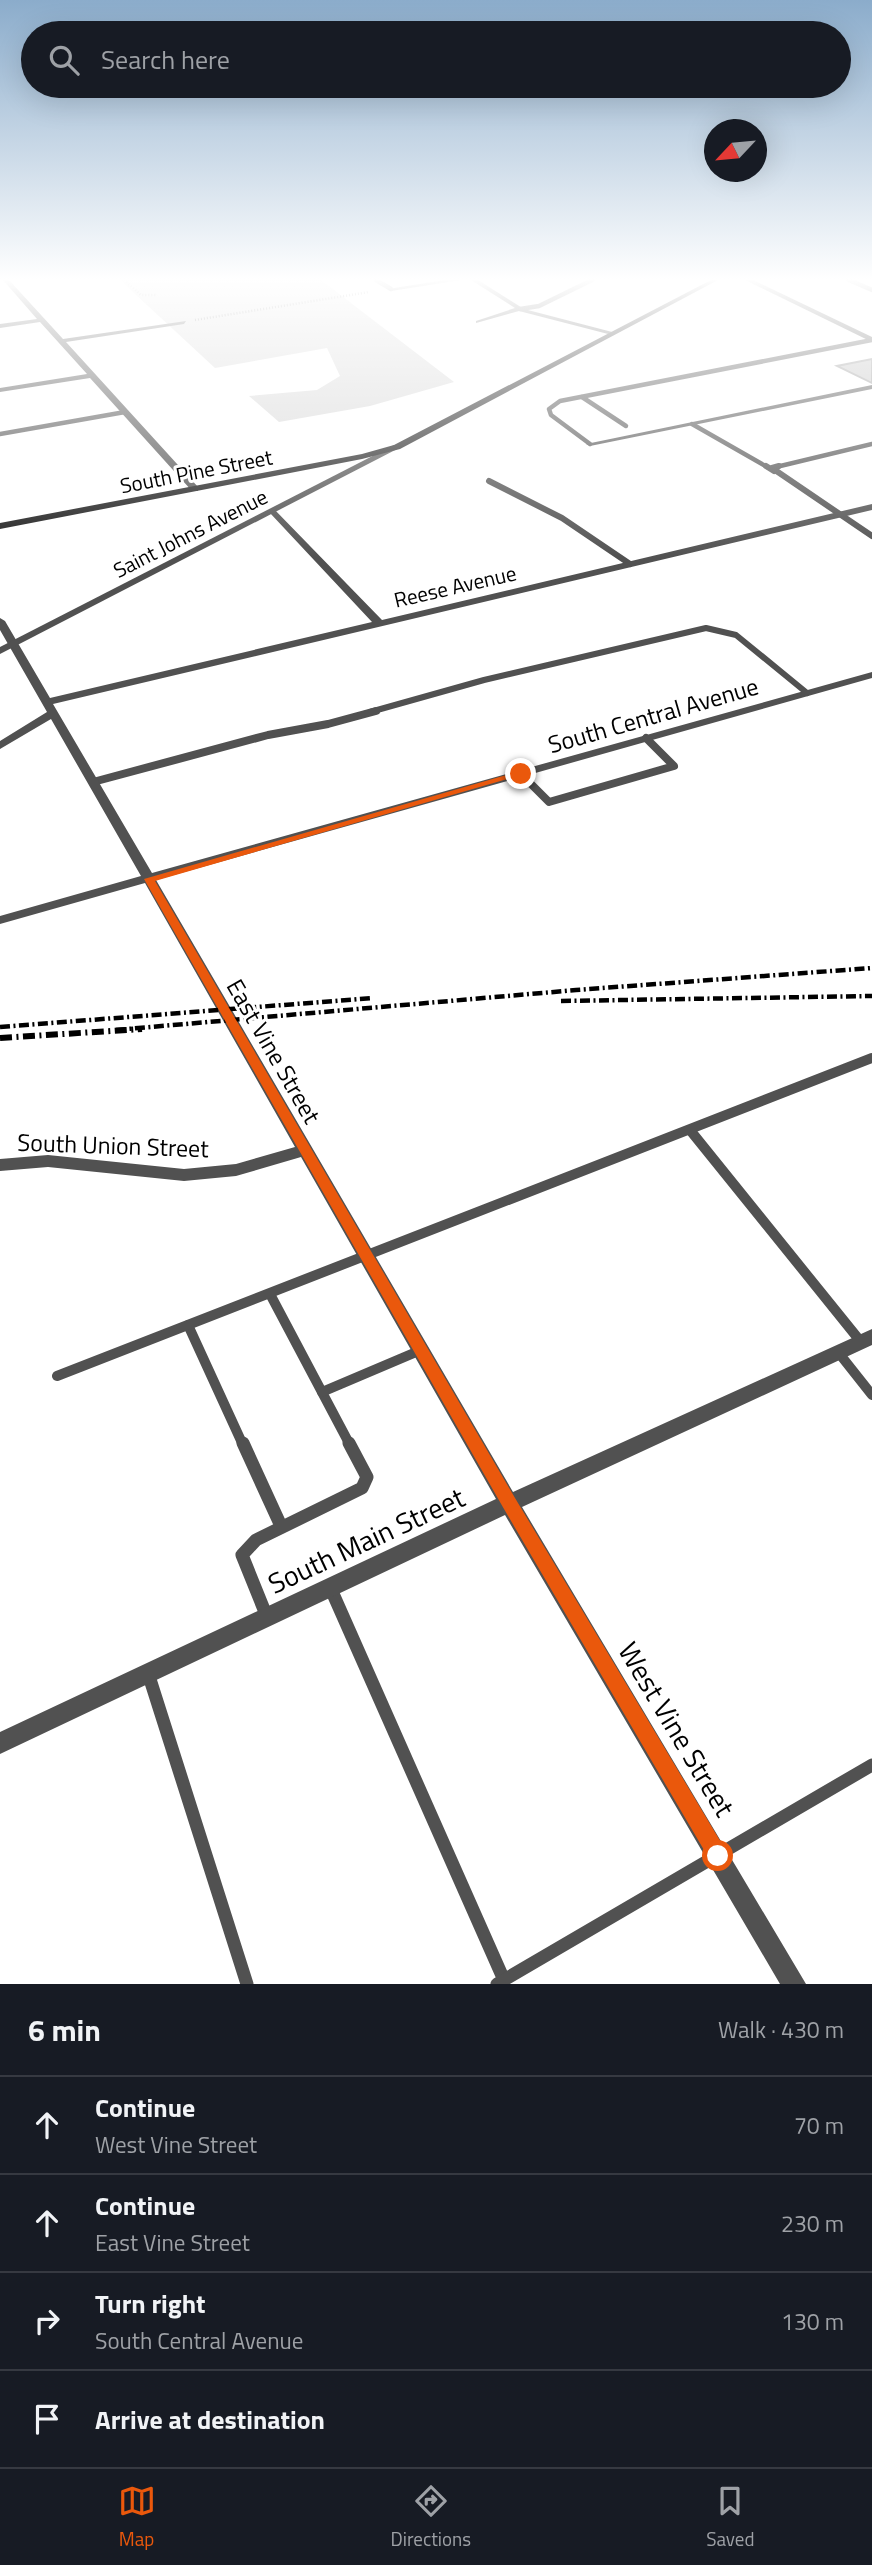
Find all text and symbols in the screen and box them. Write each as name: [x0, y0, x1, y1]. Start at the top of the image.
search box: [21, 21, 851, 98]
text: Search here: [101, 40, 230, 79]
icon: search: [45, 41, 83, 79]
north arrow: [704, 119, 767, 182]
street label: South Pine Street: [117, 440, 276, 501]
street label: Saint Johns Avenue: [107, 480, 273, 586]
street label: Reese Avenue: [391, 556, 519, 616]
street label: South Central Avenue: [544, 668, 762, 762]
route end: [505, 758, 536, 789]
street label: East Vine Street: [218, 972, 330, 1130]
street label: South Union Street: [17, 1124, 210, 1166]
street label: South Main Street: [260, 1475, 472, 1604]
street label: West Vine Street: [608, 1633, 746, 1825]
route start: [702, 1840, 733, 1871]
text: 6 min: [28, 2007, 101, 2053]
text: Walk · 430 m: [718, 2012, 844, 2047]
text: Continue: [95, 2088, 195, 2127]
icon: ahead: [28, 2106, 66, 2144]
text: 70 m: [794, 2108, 844, 2143]
text: West Vine Street: [95, 2127, 257, 2162]
text: Continue: [95, 2186, 195, 2225]
icon: ahead: [28, 2204, 66, 2242]
text: 230 m: [781, 2206, 844, 2241]
text: East Vine Street: [95, 2225, 250, 2260]
text: Turn right: [95, 2284, 206, 2323]
icon: right: [28, 2302, 66, 2340]
text: 130 m: [781, 2304, 844, 2339]
text: South Central Avenue: [95, 2323, 303, 2358]
icon: arrive: [28, 2400, 66, 2438]
text: Arrive at destination: [95, 2400, 325, 2439]
tab: Map: [118, 2482, 156, 2553]
tab: Directions: [391, 2482, 471, 2553]
tab: Saved: [706, 2482, 754, 2553]

